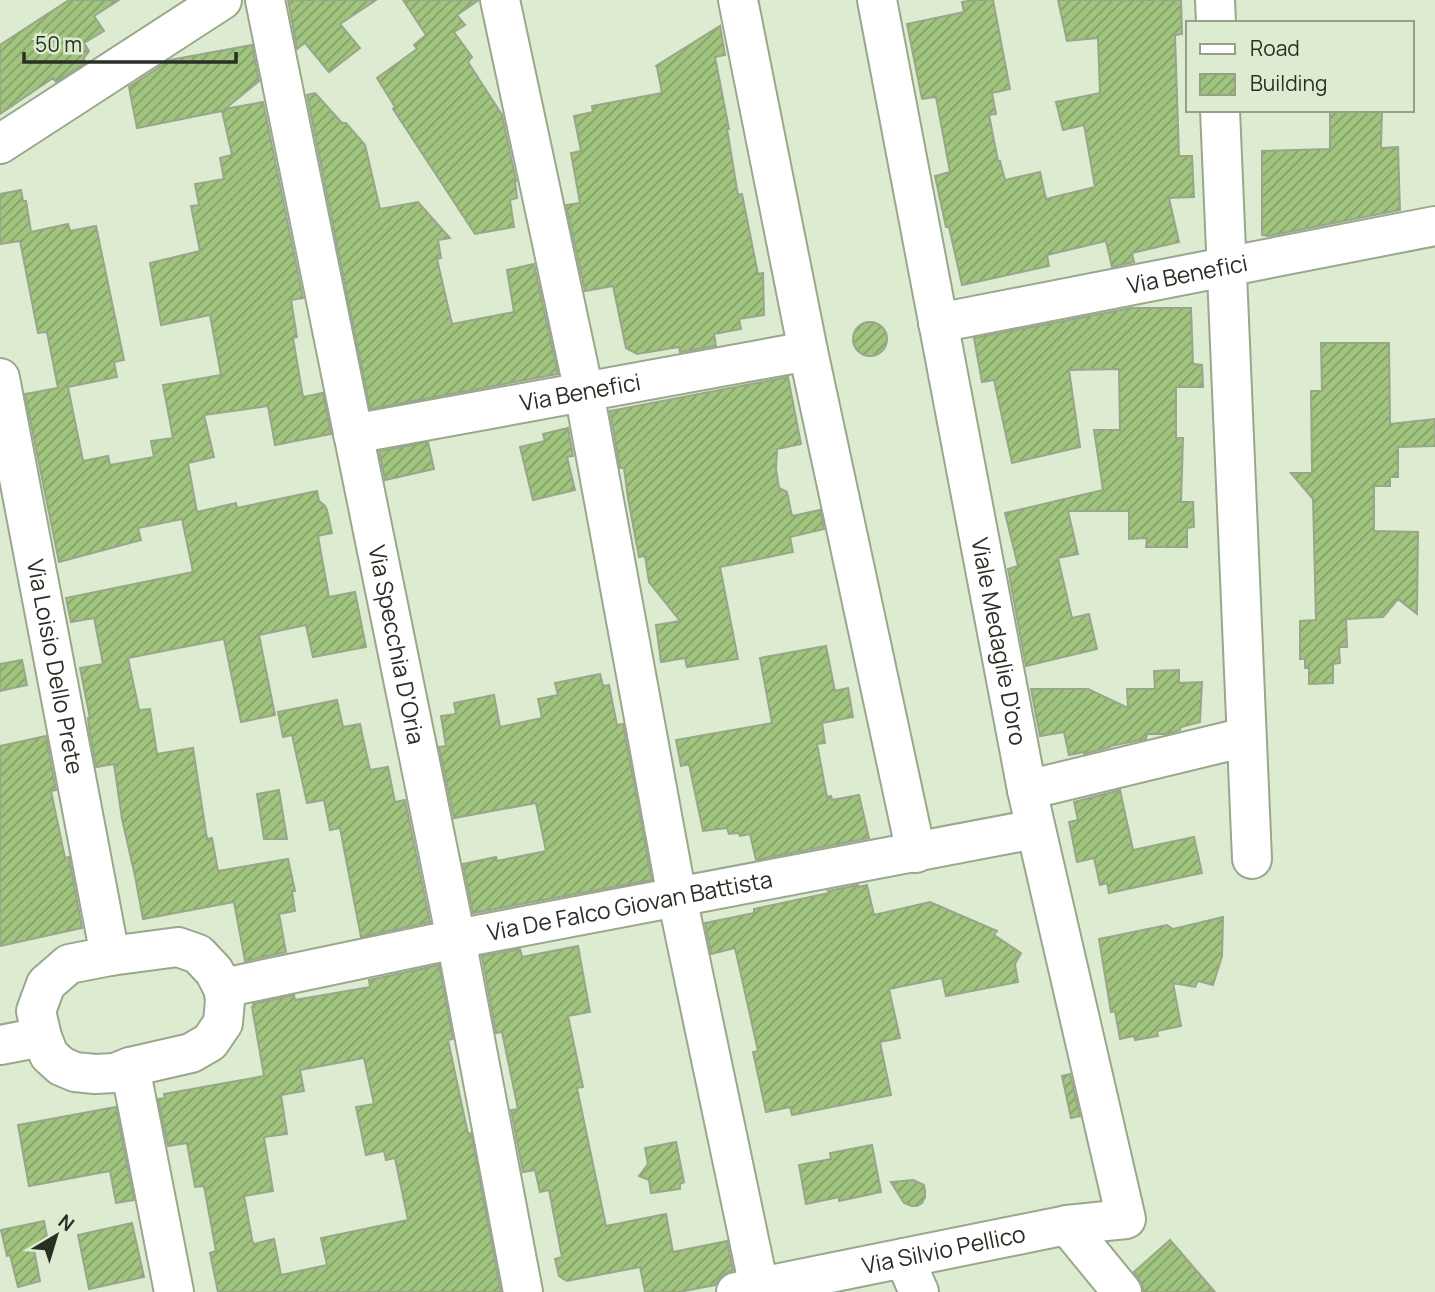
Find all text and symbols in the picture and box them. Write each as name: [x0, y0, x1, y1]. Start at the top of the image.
scale bar: [24, 21, 236, 65]
legend: [1186, 21, 1414, 112]
text: 50 m: [35, 30, 82, 58]
text: Road: [1250, 34, 1300, 62]
text: Building: [1250, 69, 1327, 97]
street label: Via Benefici: [1124, 246, 1250, 301]
street label: Via Benefici: [517, 365, 643, 418]
street label: Viale Medaglie D'oro: [964, 535, 1035, 748]
street label: Via Specchia D'Oria: [361, 542, 433, 747]
street label: Via Loisio Dello Prete: [20, 557, 92, 777]
street label: Via De Falco Giovan Battista: [484, 862, 775, 948]
north arrow: [21, 1201, 91, 1271]
text: N: [53, 1208, 80, 1237]
street label: Via Silvio Pellico: [859, 1217, 1028, 1281]

